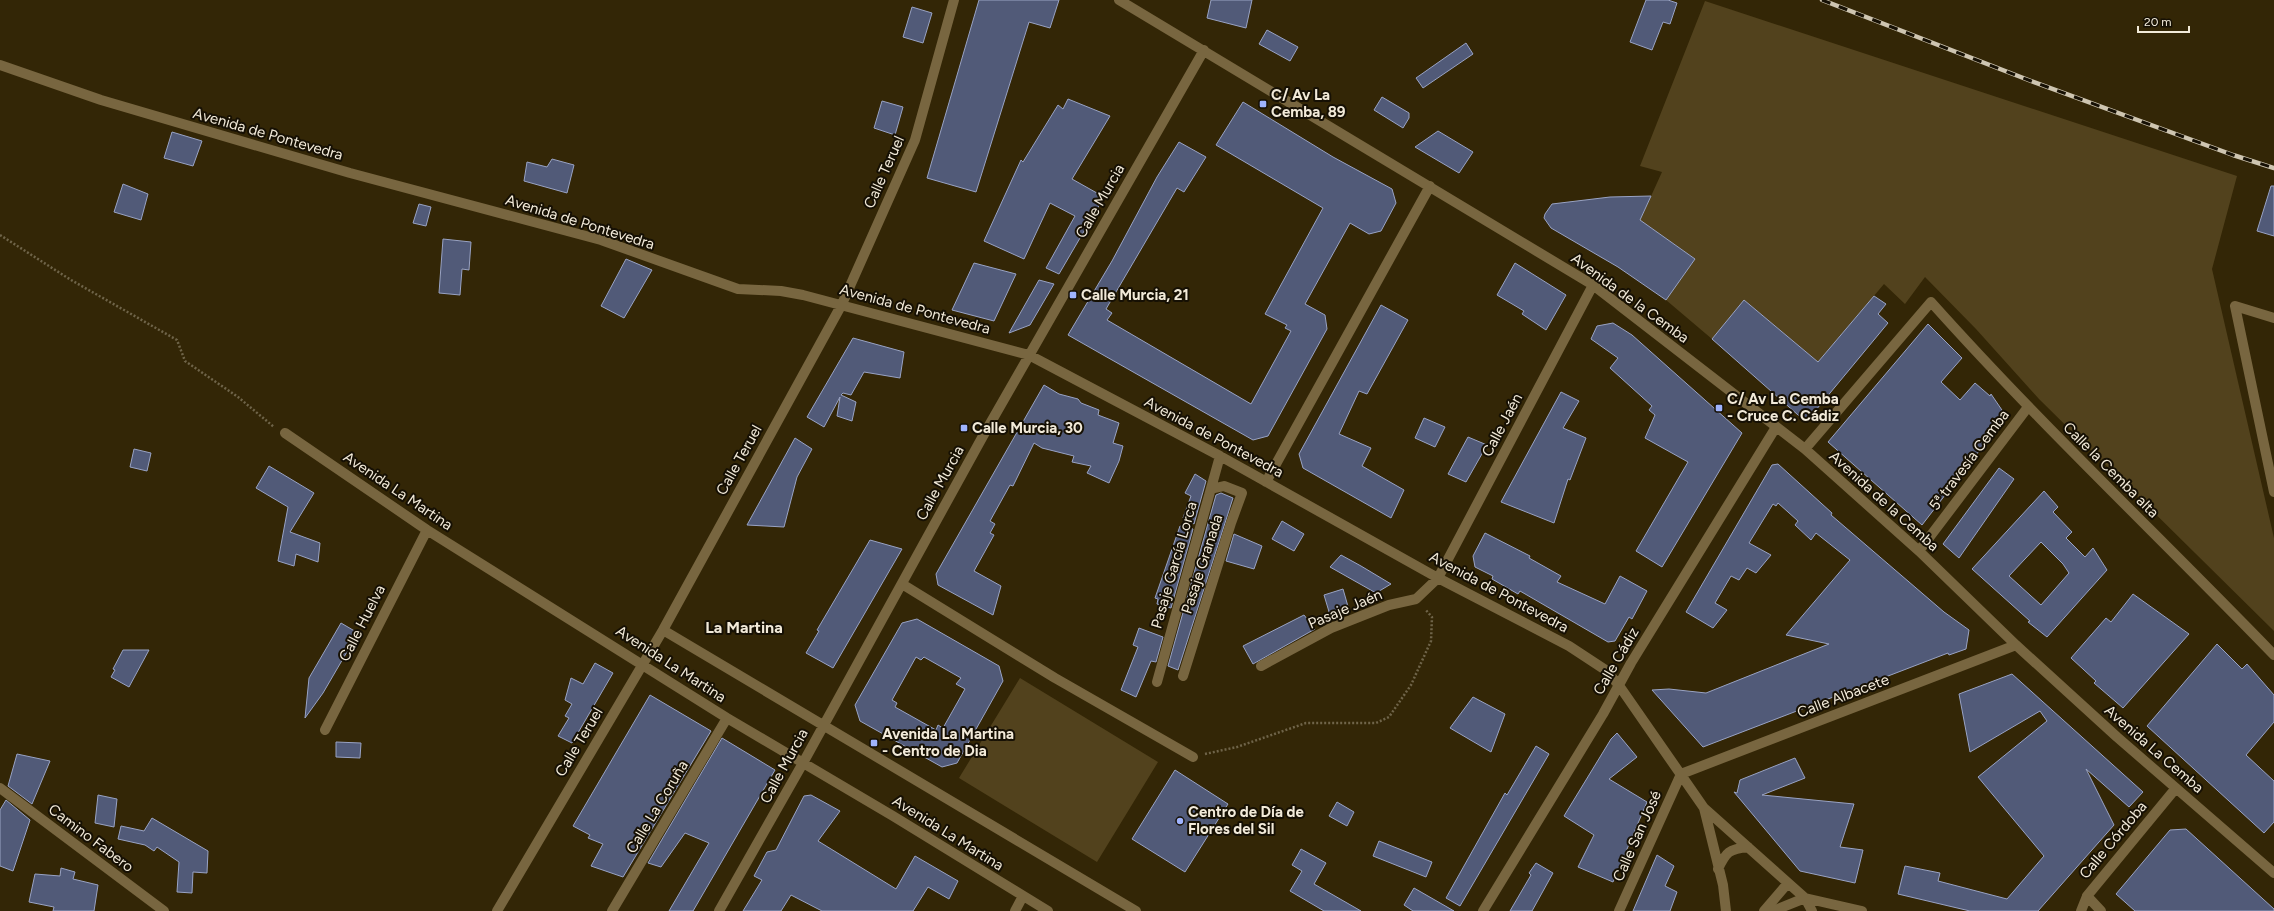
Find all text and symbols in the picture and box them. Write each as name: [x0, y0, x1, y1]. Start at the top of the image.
scale bar: [2138, 8, 2189, 34]
text: 20 m: [2144, 15, 2172, 29]
place label: C/ Av La Cemba, 89: [1271, 86, 1346, 121]
marker: C/ Av La Cemba, 89: [1258, 99, 1268, 109]
street label: Avenida de Pontevedra: [191, 104, 345, 164]
street label: Calle Teruel: [860, 133, 908, 211]
street label: Calle Murcia: [1072, 161, 1128, 241]
street label: Avenida de Pontevedra: [503, 191, 657, 253]
street label: Avenida de la Cemba: [1568, 249, 1692, 347]
street label: Avenida de Pontevedra: [838, 280, 992, 338]
place label: Calle Murcia, 21: [1081, 286, 1189, 304]
marker: Calle Murcia, 21: [1068, 290, 1078, 300]
street label: Calle Jaén: [1478, 390, 1526, 460]
place label: C/ Av La Cemba - Cruce C. Cádiz: [1727, 390, 1839, 425]
street label: Avenida de Pontevedra: [1141, 393, 1287, 481]
marker: C/ Av La Cemba - Cruce C. Cádiz: [1714, 403, 1724, 413]
street label: 5ª travesía Cemba: [1925, 406, 2013, 514]
street label: Calle la Cemba alta: [2059, 418, 2163, 522]
place label: Calle Murcia, 30: [972, 419, 1083, 437]
street label: Calle Teruel: [712, 422, 766, 498]
marker: Calle Murcia, 30: [959, 423, 969, 433]
street label: Calle Murcia: [912, 443, 968, 523]
street label: Avenida de la Cemba: [1825, 447, 1943, 555]
street label: Avenida La Martina: [340, 448, 456, 534]
street label: Pasaje García Lorca: [1147, 499, 1201, 631]
street label: Pasaje Granada: [1177, 512, 1227, 616]
street label: Avenida de Pontevedra: [1426, 548, 1572, 636]
street label: Calle Huelva: [335, 582, 389, 664]
street label: Pasaje Jaén: [1305, 585, 1385, 633]
district label: La Martina: [705, 618, 783, 637]
street label: Avenida La Martina: [613, 622, 729, 706]
street label: Calle Cádiz: [1589, 624, 1643, 698]
street label: Calle Albacete: [1795, 670, 1891, 722]
street label: Avenida La Cemba: [2101, 701, 2207, 797]
street label: Calle Teruel: [551, 704, 607, 780]
place label: Avenida La Martina - Centro de Dia: [882, 725, 1014, 760]
street label: Calle Murcia: [756, 726, 812, 806]
marker: Avenida La Martina - Centro de Dia: [869, 738, 879, 748]
street label: Calle La Coruña: [622, 757, 692, 857]
street label: Calle San José: [1609, 788, 1665, 884]
street label: Avenida La Martina: [889, 792, 1007, 874]
street label: Calle Córdoba: [2075, 798, 2151, 882]
street label: Camino Fabero: [45, 800, 137, 876]
place label: Centro de Día de Flores del Sil: [1188, 803, 1304, 838]
marker: Centro de Día de Flores del Sil: [1175, 816, 1185, 826]

